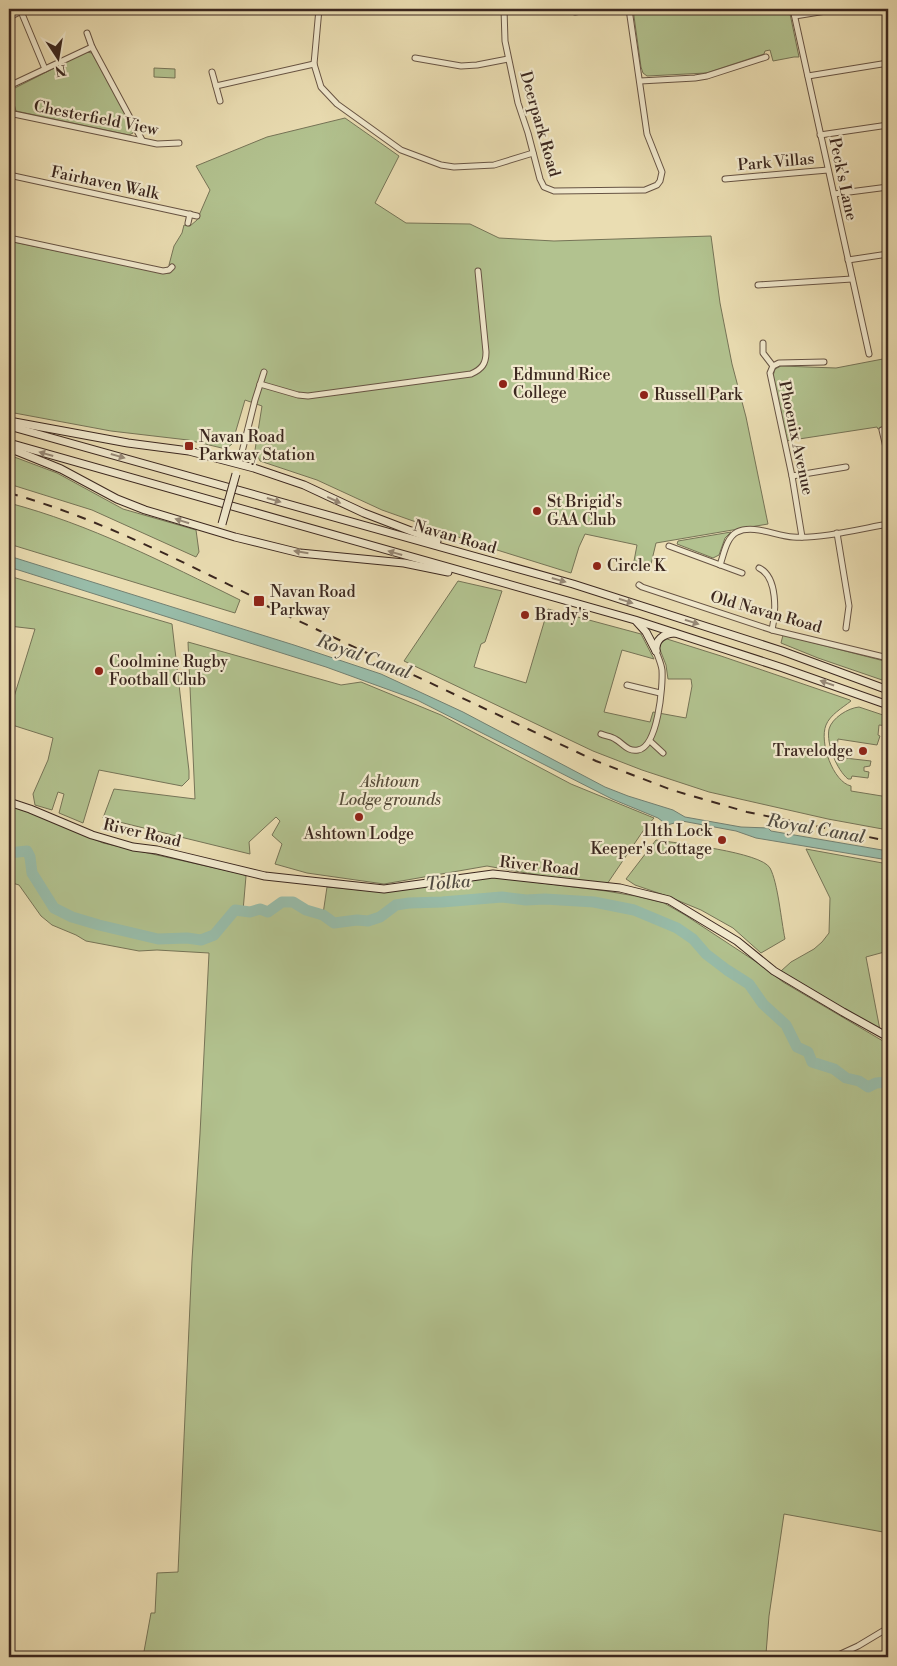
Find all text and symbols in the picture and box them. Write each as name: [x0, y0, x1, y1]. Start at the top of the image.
north arrow: [32, 32, 82, 82]
text: N: [53, 60, 68, 80]
street label: Deerpark Road: [515, 69, 565, 179]
street label: Chesterfield View: [32, 96, 161, 140]
street label: Peck's Lane: [824, 136, 862, 222]
street label: Park Villas: [737, 149, 815, 175]
street label: Fairhaven Walk: [49, 162, 163, 205]
place label: Edmund Rice College: [513, 365, 611, 403]
marker: Edmund Rice College: [497, 378, 509, 390]
street label: Phoenix Avenue: [774, 379, 818, 497]
place label: Russell Park: [654, 385, 744, 405]
marker: Russell Park: [638, 389, 650, 401]
place label: Navan Road Parkway Station: [199, 427, 316, 465]
marker: Navan Road Parkway Station: [183, 440, 195, 452]
one-way arrow: [39, 449, 54, 457]
one-way arrow: [111, 453, 126, 461]
place label: St Brigid's GAA Club: [547, 492, 622, 530]
one-way arrow: [327, 496, 341, 504]
one-way arrow: [267, 497, 282, 505]
marker: St Brigid's GAA Club: [531, 505, 543, 517]
street label: Navan Road: [411, 516, 499, 558]
one-way arrow: [175, 517, 190, 525]
one-way arrow: [293, 548, 309, 556]
one-way arrow: [387, 548, 402, 556]
place label: Circle K: [607, 556, 667, 576]
marker: Circle K: [591, 560, 603, 572]
one-way arrow: [552, 577, 567, 585]
place label: Navan Road Parkway: [270, 582, 356, 620]
street label: Old Navan Road: [708, 587, 824, 637]
marker: Navan Road Parkway: [252, 594, 266, 608]
one-way arrow: [618, 597, 633, 605]
place label: Brady's: [534, 605, 589, 625]
marker: Brady's: [519, 609, 531, 621]
one-way arrow: [685, 618, 700, 626]
water label: Royal Canal: [313, 629, 415, 685]
place label: Coolmine Rugby Football Club: [109, 652, 228, 690]
marker: Coolmine Rugby Football Club: [93, 665, 105, 677]
one-way arrow: [819, 679, 834, 687]
place label: Travelodge: [773, 741, 853, 761]
marker: Travelodge: [857, 745, 869, 757]
park label: Ashtown Lodge grounds: [338, 772, 441, 810]
water label: Royal Canal: [764, 809, 867, 849]
marker: Ashtown Lodge: [353, 811, 365, 823]
street label: River Road: [101, 814, 183, 852]
place label: 11th Lock Keeper's Cottage: [590, 821, 714, 859]
place label: Ashtown Lodge: [303, 824, 414, 844]
marker: 11th Lock Keeper's Cottage: [716, 834, 728, 846]
street label: River Road: [498, 852, 580, 880]
water label: Tolka: [425, 870, 472, 896]

